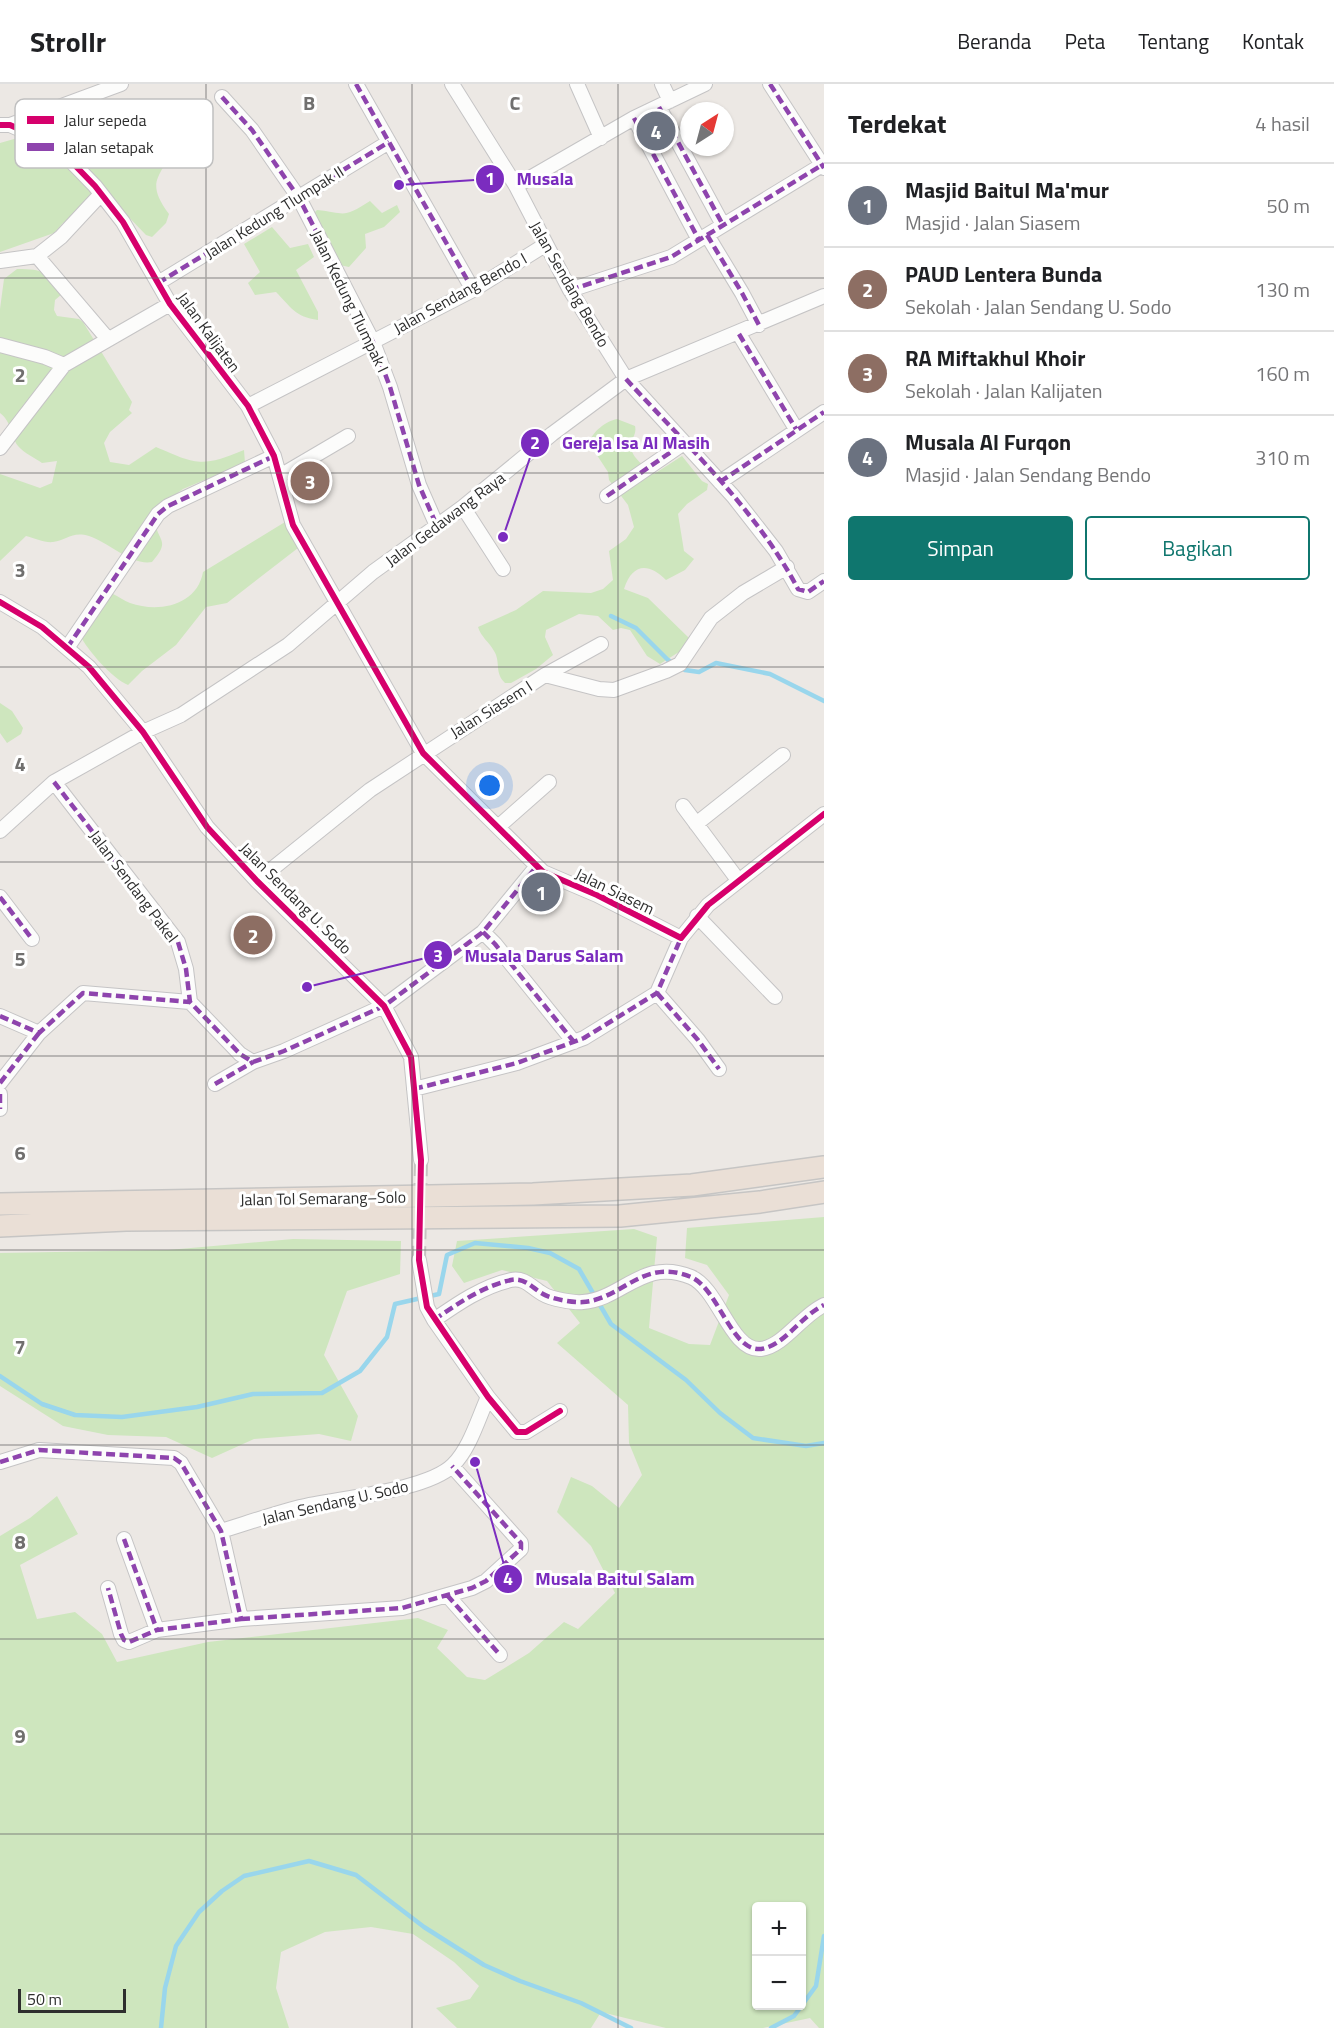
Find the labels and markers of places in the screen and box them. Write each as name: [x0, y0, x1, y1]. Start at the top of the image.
pin: 4: [636, 108, 676, 154]
callout: Musala: [475, 161, 586, 197]
callout: Gereja Isa Al Masih: [520, 425, 722, 461]
pin: 3: [290, 458, 330, 504]
pin: 1: [522, 870, 560, 914]
pin: 2: [234, 912, 272, 958]
callout: Musala Darus Salam: [423, 937, 636, 973]
callout: Musala Baitul Salam: [493, 1561, 707, 1597]

